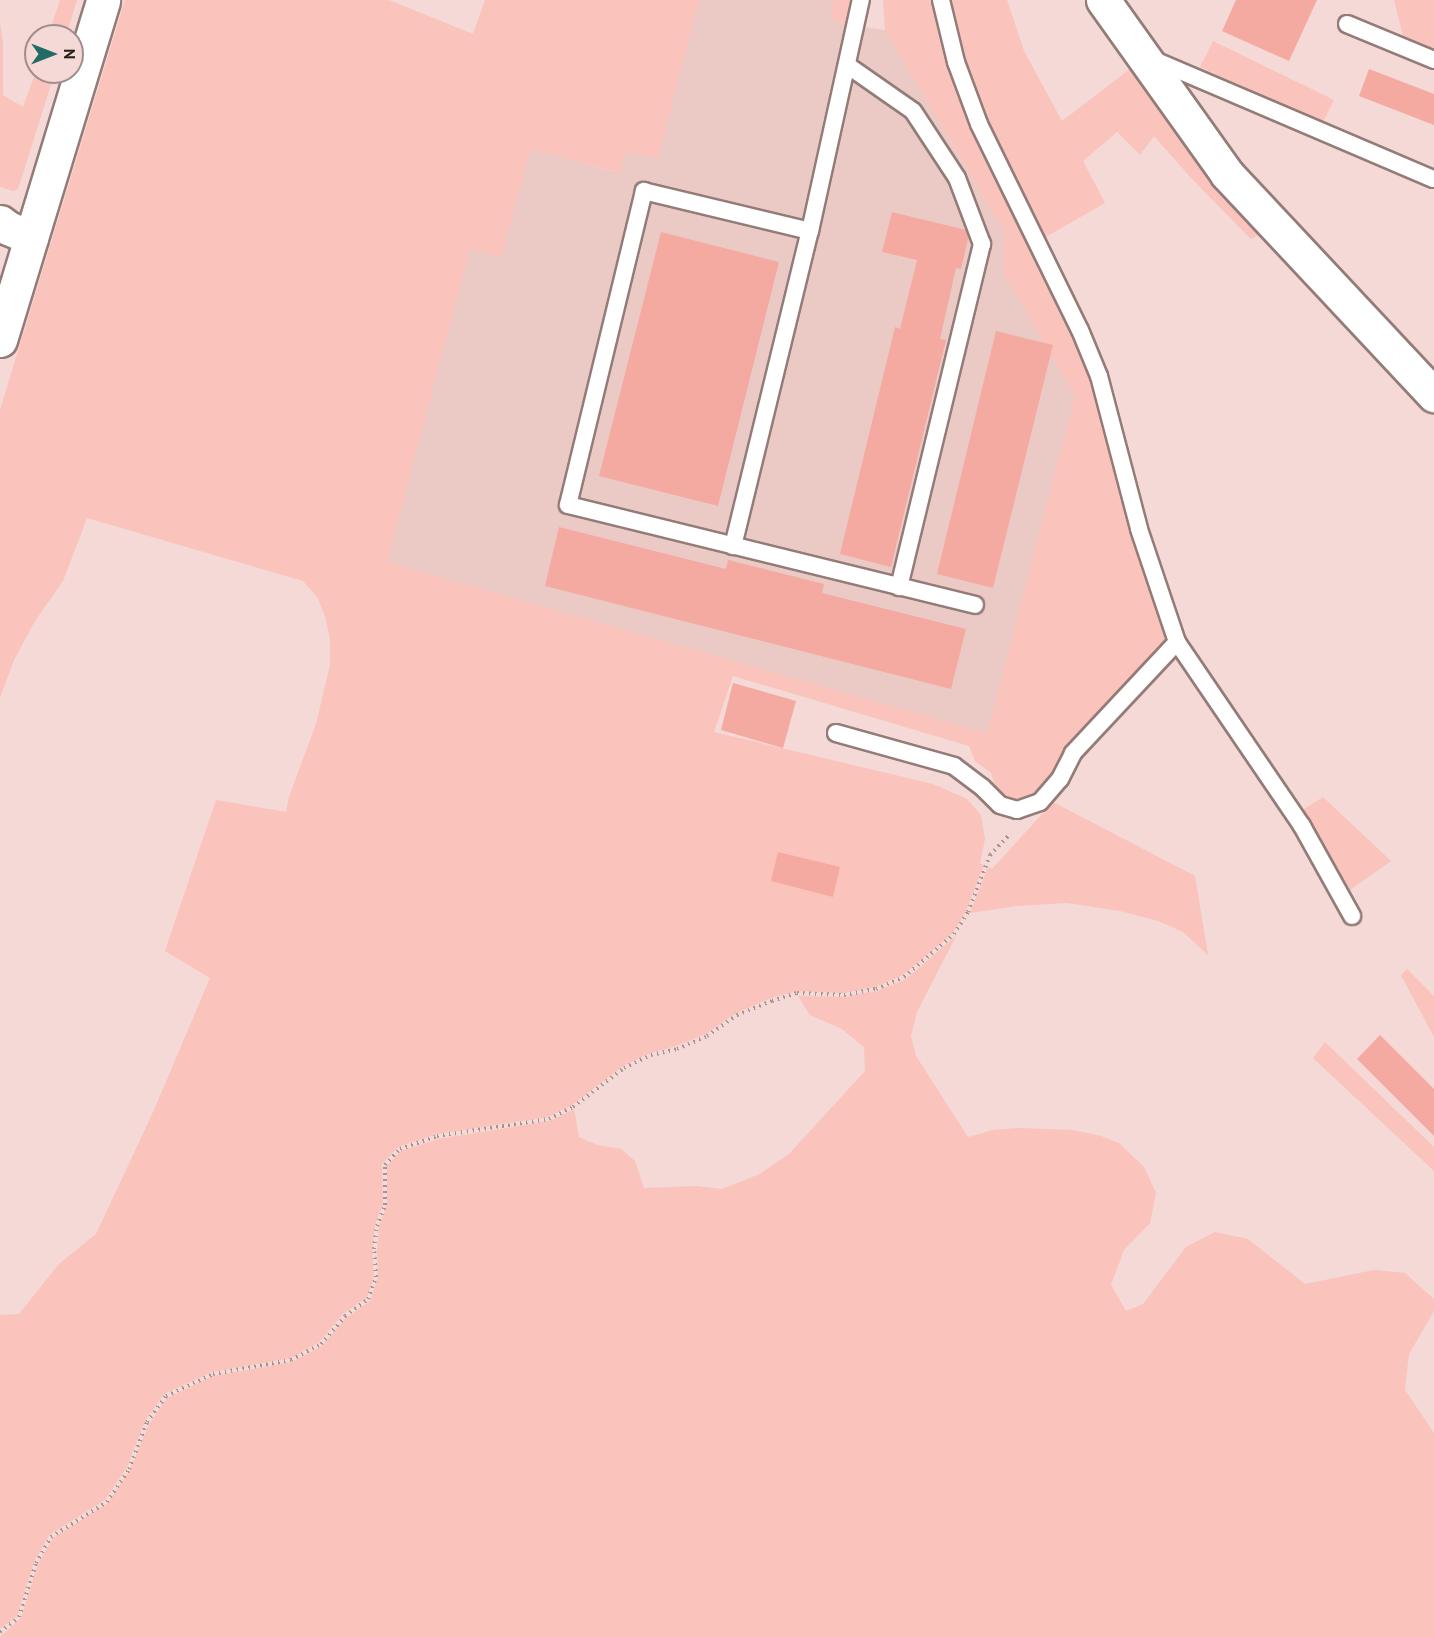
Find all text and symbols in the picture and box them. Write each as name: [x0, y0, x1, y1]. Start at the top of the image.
north arrow: [24, 24, 84, 84]
text: N: [60, 49, 80, 59]

